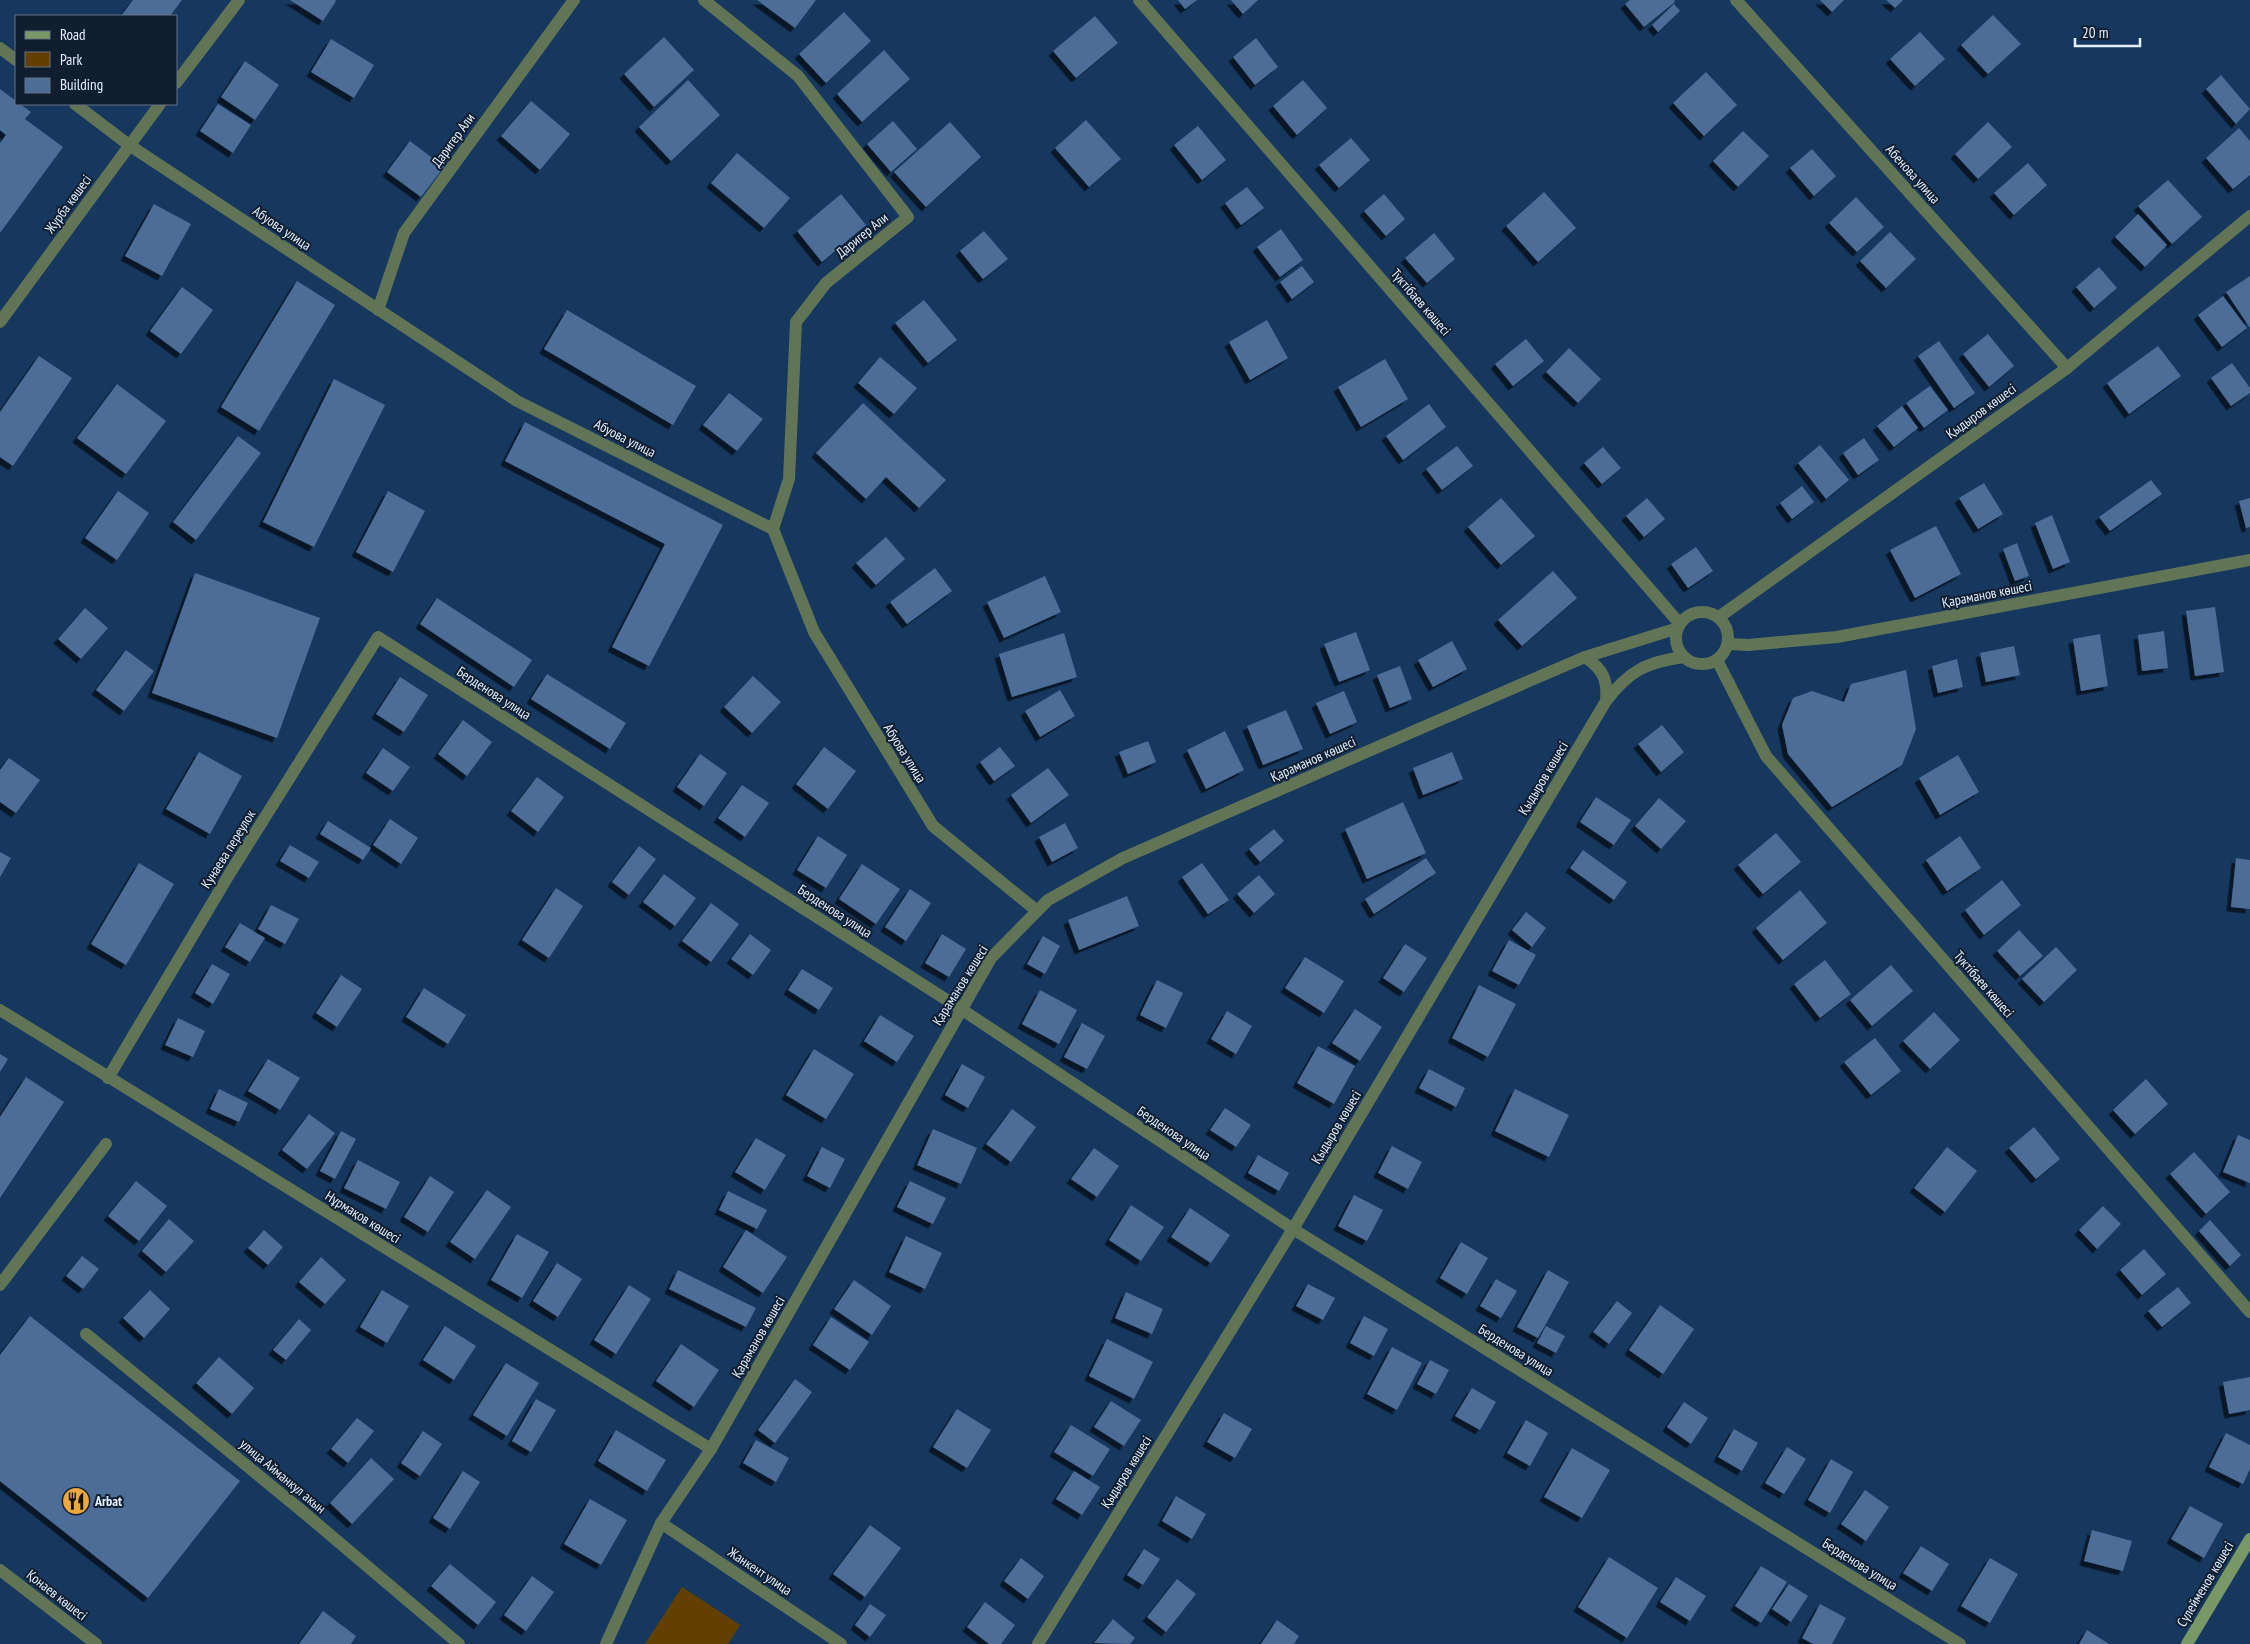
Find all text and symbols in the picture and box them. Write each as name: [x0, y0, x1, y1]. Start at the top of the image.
legend: [15, 15, 178, 105]
scale bar: [2075, 15, 2140, 47]
text: 20 m: [2082, 23, 2108, 42]
text: Road: [60, 25, 86, 44]
text: Park: [60, 50, 82, 69]
text: Building: [60, 75, 103, 94]
street label: Даригер Али: [427, 110, 479, 170]
street label: Абенова улица: [1882, 141, 1944, 207]
street label: Журба көшесі: [40, 171, 95, 238]
street label: Абуова улица: [249, 202, 315, 254]
street label: Даригер Али: [832, 208, 892, 262]
street label: Түктібаев көшесі: [1387, 265, 1455, 339]
street label: Қыдыров көшесі: [1942, 380, 2020, 442]
street label: Абуова улица: [591, 415, 659, 461]
street label: Қараманов көшесі: [1940, 576, 2034, 612]
street label: Берденова улица: [453, 662, 535, 724]
street label: Абуова улица: [880, 720, 930, 786]
street label: Қараманов көшесі: [1268, 732, 1358, 786]
street label: Қыдыров көшесі: [1514, 738, 1572, 818]
street label: Кунаева переулок: [197, 806, 260, 892]
street label: Берденова улица: [794, 880, 876, 942]
street label: Қараманов көшесі: [928, 941, 992, 1029]
street label: Түктібаев көшесі: [1950, 947, 2018, 1021]
street label: Қыдыров көшесі: [1307, 1087, 1365, 1167]
street label: Берденова улица: [1134, 1102, 1214, 1164]
street label: Нұрмақов көшесі: [322, 1187, 404, 1247]
street label: Қараманов көшесі: [727, 1293, 789, 1381]
street label: Берденова улица: [1475, 1320, 1557, 1380]
street label: Қыдыров көшесі: [1097, 1432, 1155, 1512]
street label: улица Айманкул акын: [236, 1435, 330, 1517]
restaurant icon: Arbat: [61, 1486, 91, 1516]
place label: Arbat: [94, 1492, 122, 1510]
street label: Берденова улица: [1819, 1534, 1901, 1594]
street label: Сүлейменов көшесі: [2172, 1538, 2238, 1630]
street label: Жанкент улица: [724, 1542, 796, 1599]
street label: Қонаев көшесі: [23, 1566, 91, 1624]

